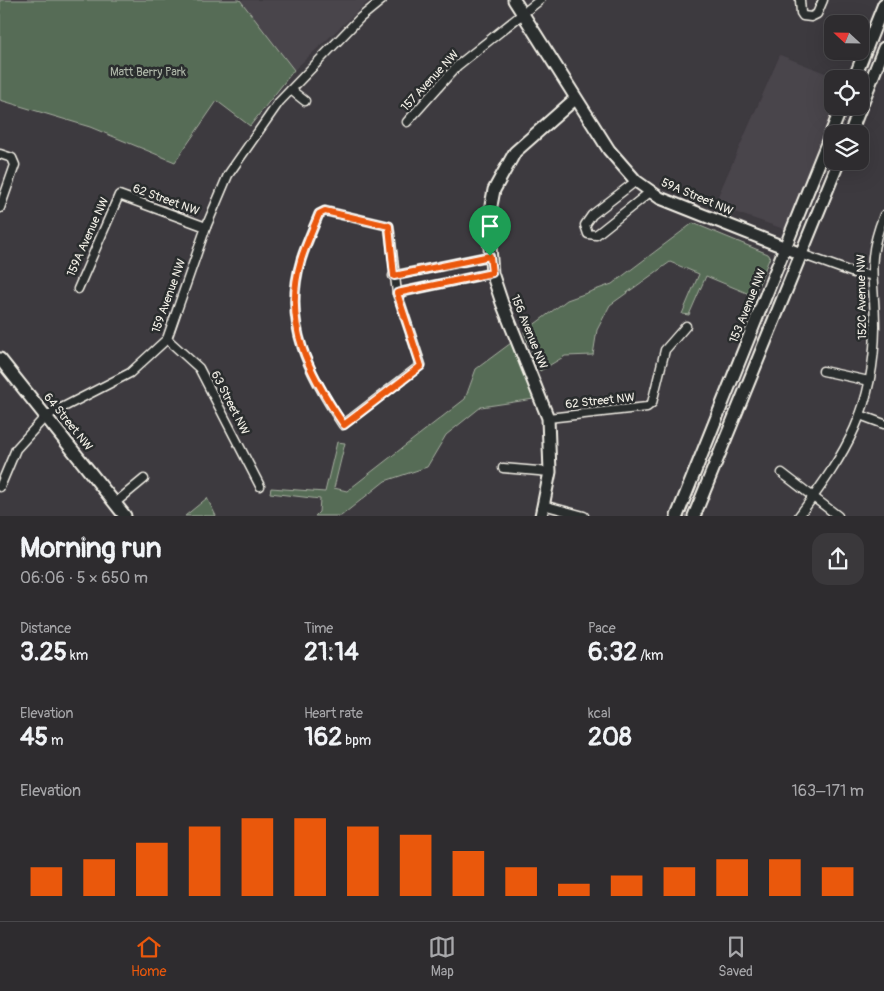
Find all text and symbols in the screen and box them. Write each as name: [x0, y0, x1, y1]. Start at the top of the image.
north arrow: [824, 15, 869, 60]
map controls: [824, 15, 869, 170]
street label: 157 Avenue NW: [398, 47, 462, 115]
park label: Matt Berry Park: [110, 65, 186, 80]
button: locate: [824, 70, 869, 115]
button: layers: [824, 125, 869, 170]
street label: 59A Street NW: [659, 175, 735, 219]
street label: 62 Street NW: [131, 181, 201, 219]
street label: 159A Avenue NW: [64, 195, 112, 279]
pin: [469, 205, 511, 256]
icon: arrive: [476, 212, 504, 240]
street label: 152C Avenue NW: [854, 254, 870, 340]
street label: 159 Avenue NW: [149, 257, 189, 335]
street label: 153 Avenue NW: [726, 267, 770, 345]
street label: 156 Avenue NW: [507, 293, 551, 371]
street label: 63 Street NW: [207, 369, 253, 437]
street label: 64 Street NW: [40, 390, 96, 454]
street label: 62 Street NW: [565, 390, 635, 412]
text: Morning run: [20, 531, 162, 566]
button: share: [812, 533, 864, 585]
text: 06:06 · 5 × 650 m: [20, 568, 148, 588]
text: Distance: [20, 620, 71, 637]
text: Time: [304, 620, 333, 637]
text: Pace: [588, 620, 616, 637]
text: 3.25: [20, 637, 67, 668]
text: 21:14: [304, 637, 359, 668]
text: 6:32: [588, 637, 637, 668]
text: km: [67, 647, 88, 664]
text: /km: [637, 647, 664, 664]
text: Elevation: [20, 705, 73, 722]
text: Heart rate: [304, 705, 363, 722]
text: kcal: [588, 705, 611, 722]
text: 45: [20, 722, 48, 753]
text: 162: [304, 722, 342, 753]
text: 208: [588, 722, 632, 753]
text: m: [48, 732, 64, 749]
text: bpm: [342, 732, 371, 749]
text: Elevation: [20, 781, 81, 801]
text: 163–171 m: [791, 781, 864, 801]
tab: Home: [131, 933, 166, 980]
tab: Map: [428, 933, 456, 980]
tab: Saved: [718, 933, 753, 980]

